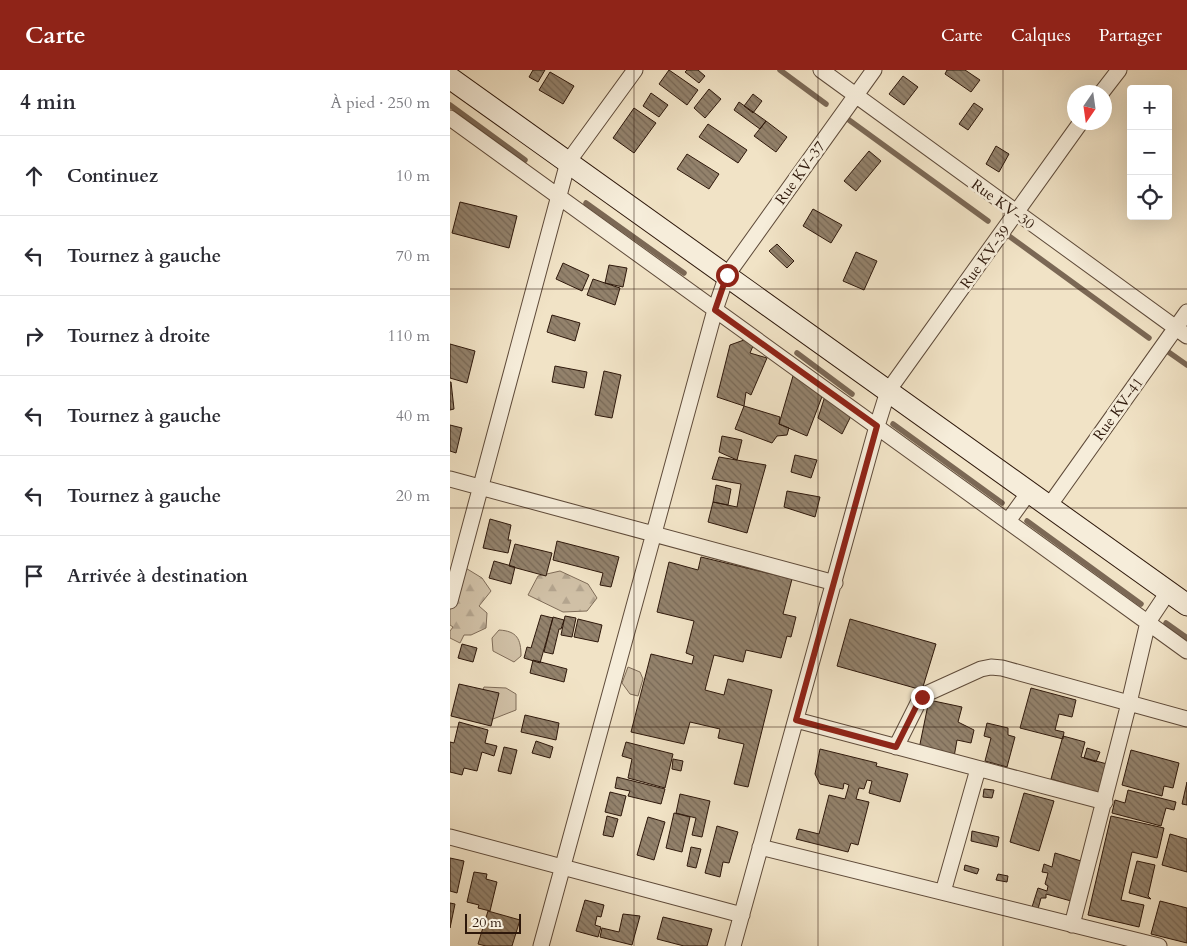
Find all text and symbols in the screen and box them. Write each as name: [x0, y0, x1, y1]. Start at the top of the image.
text: Carte: [25, 19, 86, 52]
text: Carte: [941, 23, 983, 48]
text: Calques: [1011, 23, 1071, 48]
text: Partager: [1099, 23, 1162, 48]
north arrow: [1067, 85, 1112, 130]
map controls: [1127, 85, 1172, 220]
button: +: [1127, 85, 1172, 130]
text: 4 min: [20, 88, 76, 117]
text: À pied · 250 m: [330, 92, 430, 114]
button: −: [1127, 130, 1172, 175]
street label: Rue KV-37: [770, 137, 830, 209]
icon: ahead: [20, 162, 48, 190]
text: Continuez: [67, 163, 158, 189]
text: 10 m: [396, 165, 430, 187]
street label: Rue KV-30: [967, 174, 1039, 234]
button: locate: [1127, 175, 1172, 220]
street label: Rue KV-39: [955, 221, 1015, 293]
icon: left: [20, 242, 48, 270]
text: Tournez à gauche: [67, 243, 221, 269]
text: 70 m: [396, 245, 430, 267]
route start: [716, 264, 739, 287]
icon: right: [20, 322, 48, 350]
text: Tournez à droite: [67, 323, 210, 349]
text: 110 m: [388, 325, 430, 347]
street label: Rue KV-41: [1088, 373, 1148, 445]
icon: left: [20, 402, 48, 430]
text: Tournez à gauche: [67, 403, 221, 429]
text: 40 m: [396, 405, 430, 427]
icon: left: [20, 482, 48, 510]
text: Tournez à gauche: [67, 483, 221, 509]
text: 20 m: [396, 485, 430, 507]
icon: arrive: [20, 562, 48, 590]
text: Arrivée à destination: [67, 563, 248, 589]
route end: [911, 686, 934, 709]
scale bar: [465, 911, 521, 934]
text: 20 m: [472, 913, 502, 932]

